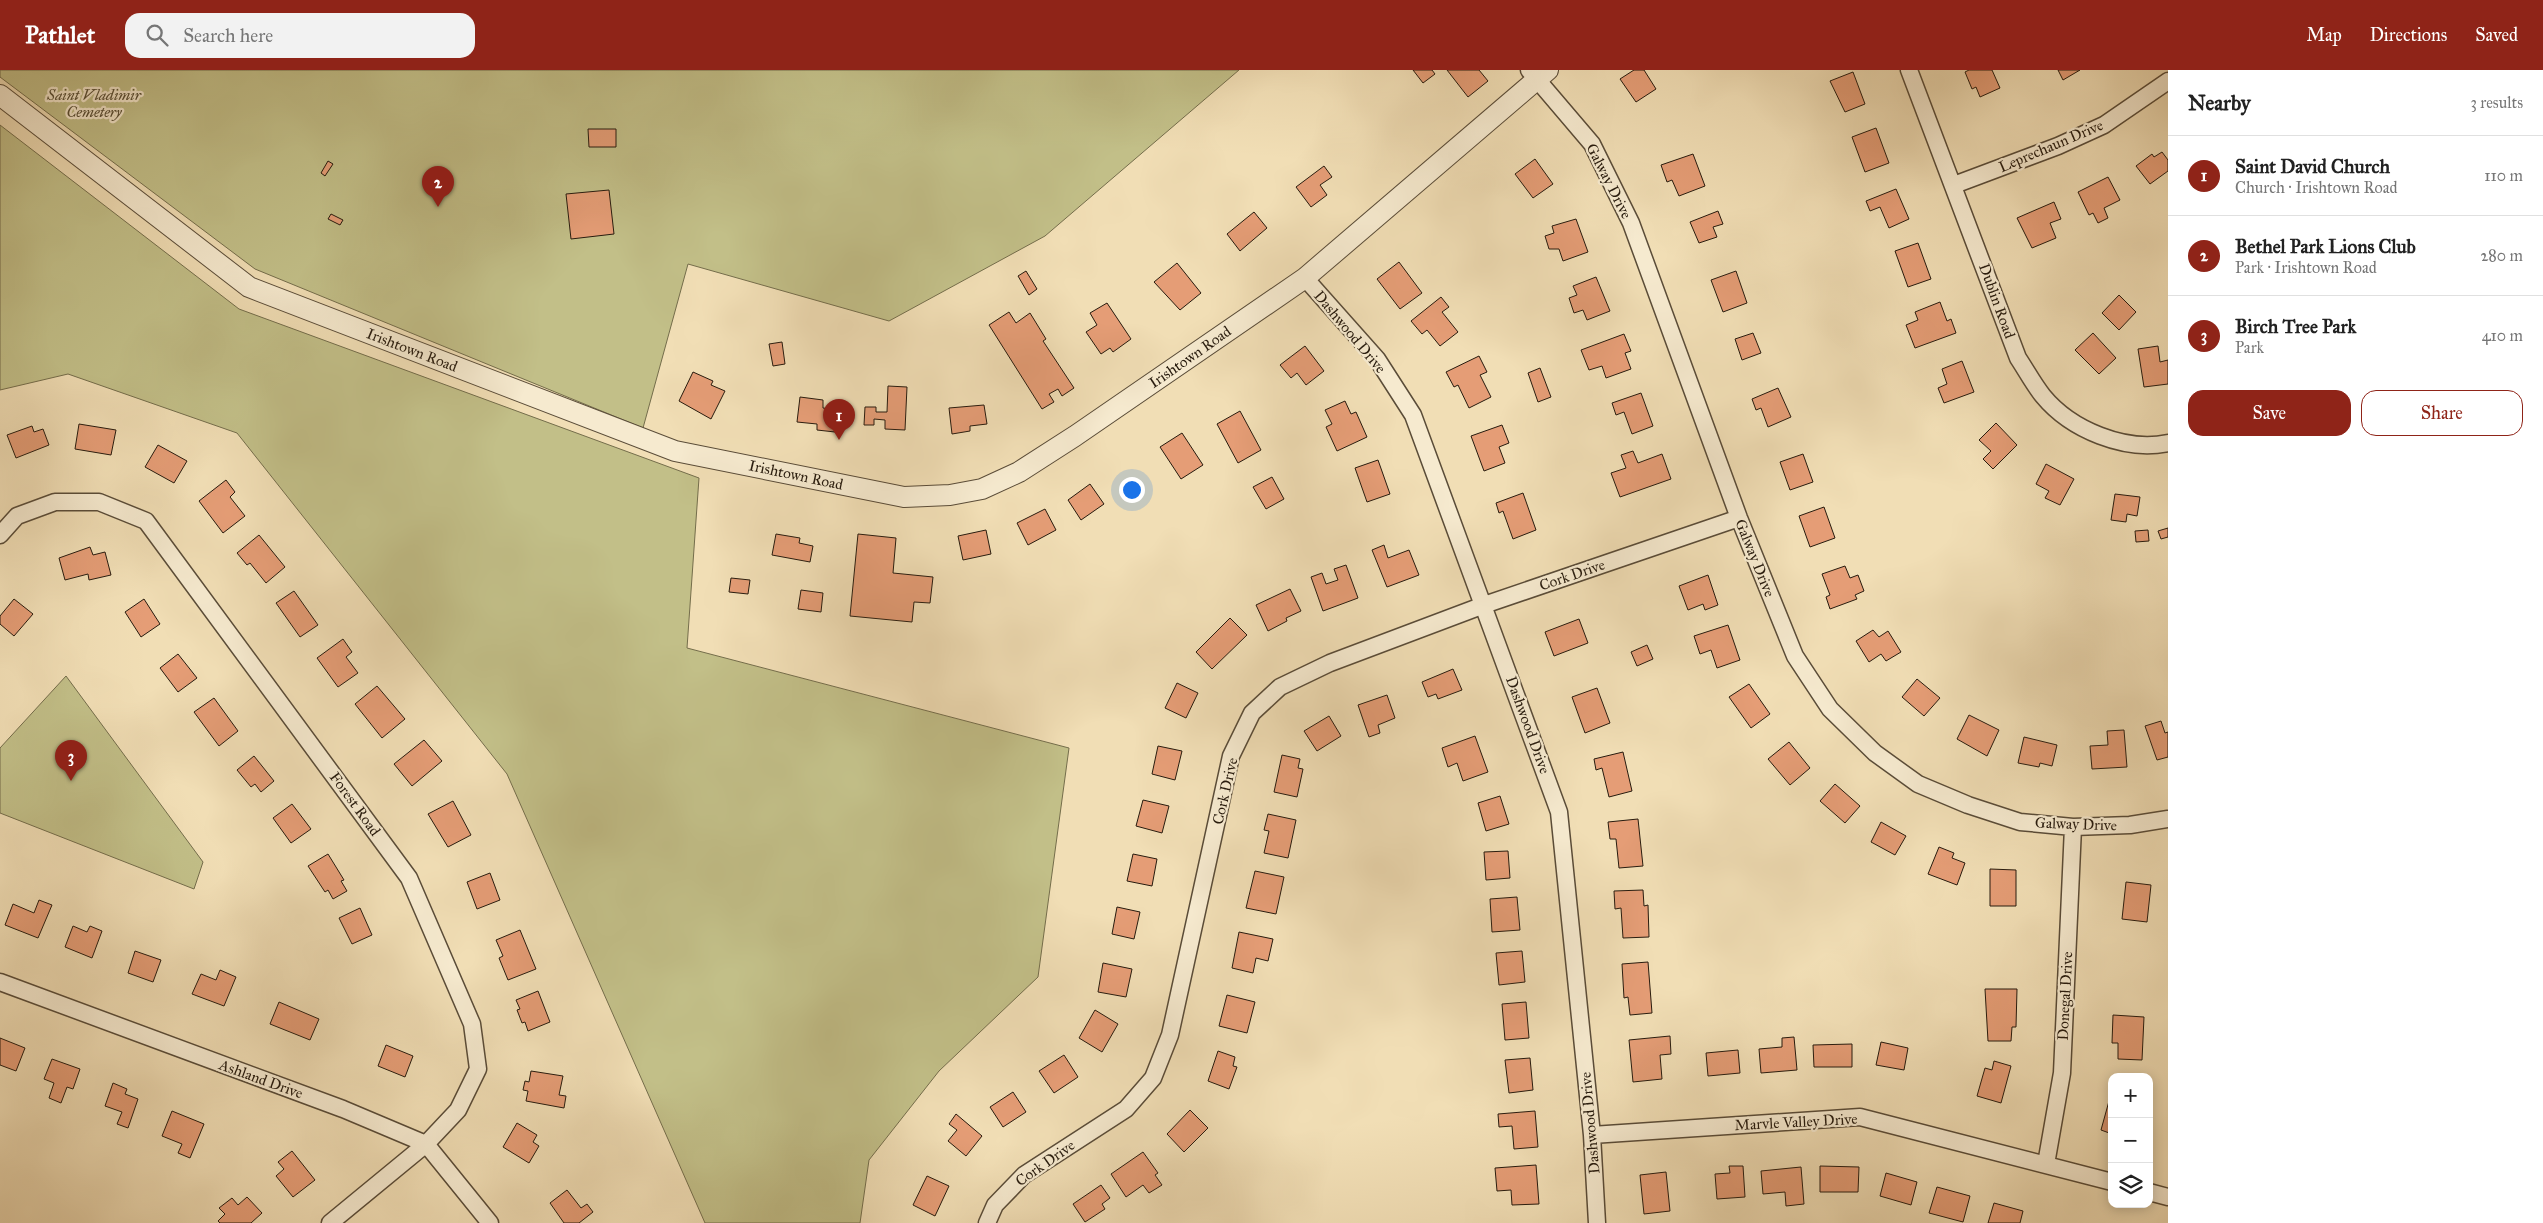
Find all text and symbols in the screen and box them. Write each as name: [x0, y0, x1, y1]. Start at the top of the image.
search box: [125, 13, 475, 58]
text: Pathlet: [25, 20, 95, 50]
icon: search: [143, 21, 171, 49]
text: Search here: [183, 24, 273, 47]
text: Map: [2306, 24, 2342, 46]
text: Directions: [2370, 24, 2447, 46]
text: Saved: [2475, 24, 2518, 46]
park label: Saint Vladimir Cemetery: [46, 86, 142, 121]
text: Nearby: [2188, 90, 2251, 116]
text: 3 results: [2470, 93, 2523, 112]
street label: Leprechaun Drive: [1996, 116, 2106, 176]
street label: Galway Drive: [1582, 140, 1636, 222]
text: Saint David Church: [2235, 155, 2390, 178]
pin: 2: [422, 166, 454, 207]
text: 1: [2201, 166, 2207, 185]
text: 110 m: [2484, 166, 2523, 185]
text: Church · Irishtown Road: [2235, 178, 2398, 197]
text: Bethel Park Lions Club: [2235, 235, 2416, 258]
text: 2: [2200, 246, 2208, 265]
text: 280 m: [2480, 246, 2523, 265]
text: Park · Irishtown Road: [2235, 258, 2377, 277]
street label: Dublin Road: [1975, 261, 2019, 341]
street label: Dashwood Drive: [1310, 287, 1390, 377]
text: Birch Tree Park: [2235, 315, 2356, 338]
street label: Irishtown Road: [1146, 322, 1235, 392]
street label: Irishtown Road: [364, 324, 460, 376]
text: 3: [2201, 326, 2207, 345]
text: 410 m: [2482, 326, 2523, 345]
text: Park: [2235, 338, 2264, 357]
button: Save: [2188, 390, 2351, 436]
button: Share: [2361, 390, 2523, 436]
pin: 1: [823, 399, 855, 440]
street label: Irishtown Road: [747, 456, 845, 494]
your location: [1119, 477, 1145, 503]
street label: Galway Drive: [1731, 517, 1779, 599]
street label: Cork Drive: [1537, 555, 1607, 595]
street label: Dashwood Drive: [1502, 674, 1554, 776]
pin: 3: [55, 740, 87, 781]
street label: Cork Drive: [1209, 756, 1241, 826]
street label: Forest Road: [326, 768, 385, 840]
street label: Galway Drive: [2035, 814, 2117, 834]
street label: Donegal Drive: [2054, 951, 2076, 1041]
street label: Ashland Drive: [216, 1055, 305, 1102]
street label: Dashwood Drive: [1577, 1071, 1603, 1175]
map controls: [2108, 1073, 2153, 1208]
button: +: [2108, 1073, 2153, 1118]
street label: Marvle Valley Drive: [1734, 1110, 1858, 1134]
button: −: [2108, 1118, 2153, 1163]
street label: Cork Drive: [1012, 1136, 1078, 1190]
button: layers: [2108, 1163, 2153, 1208]

